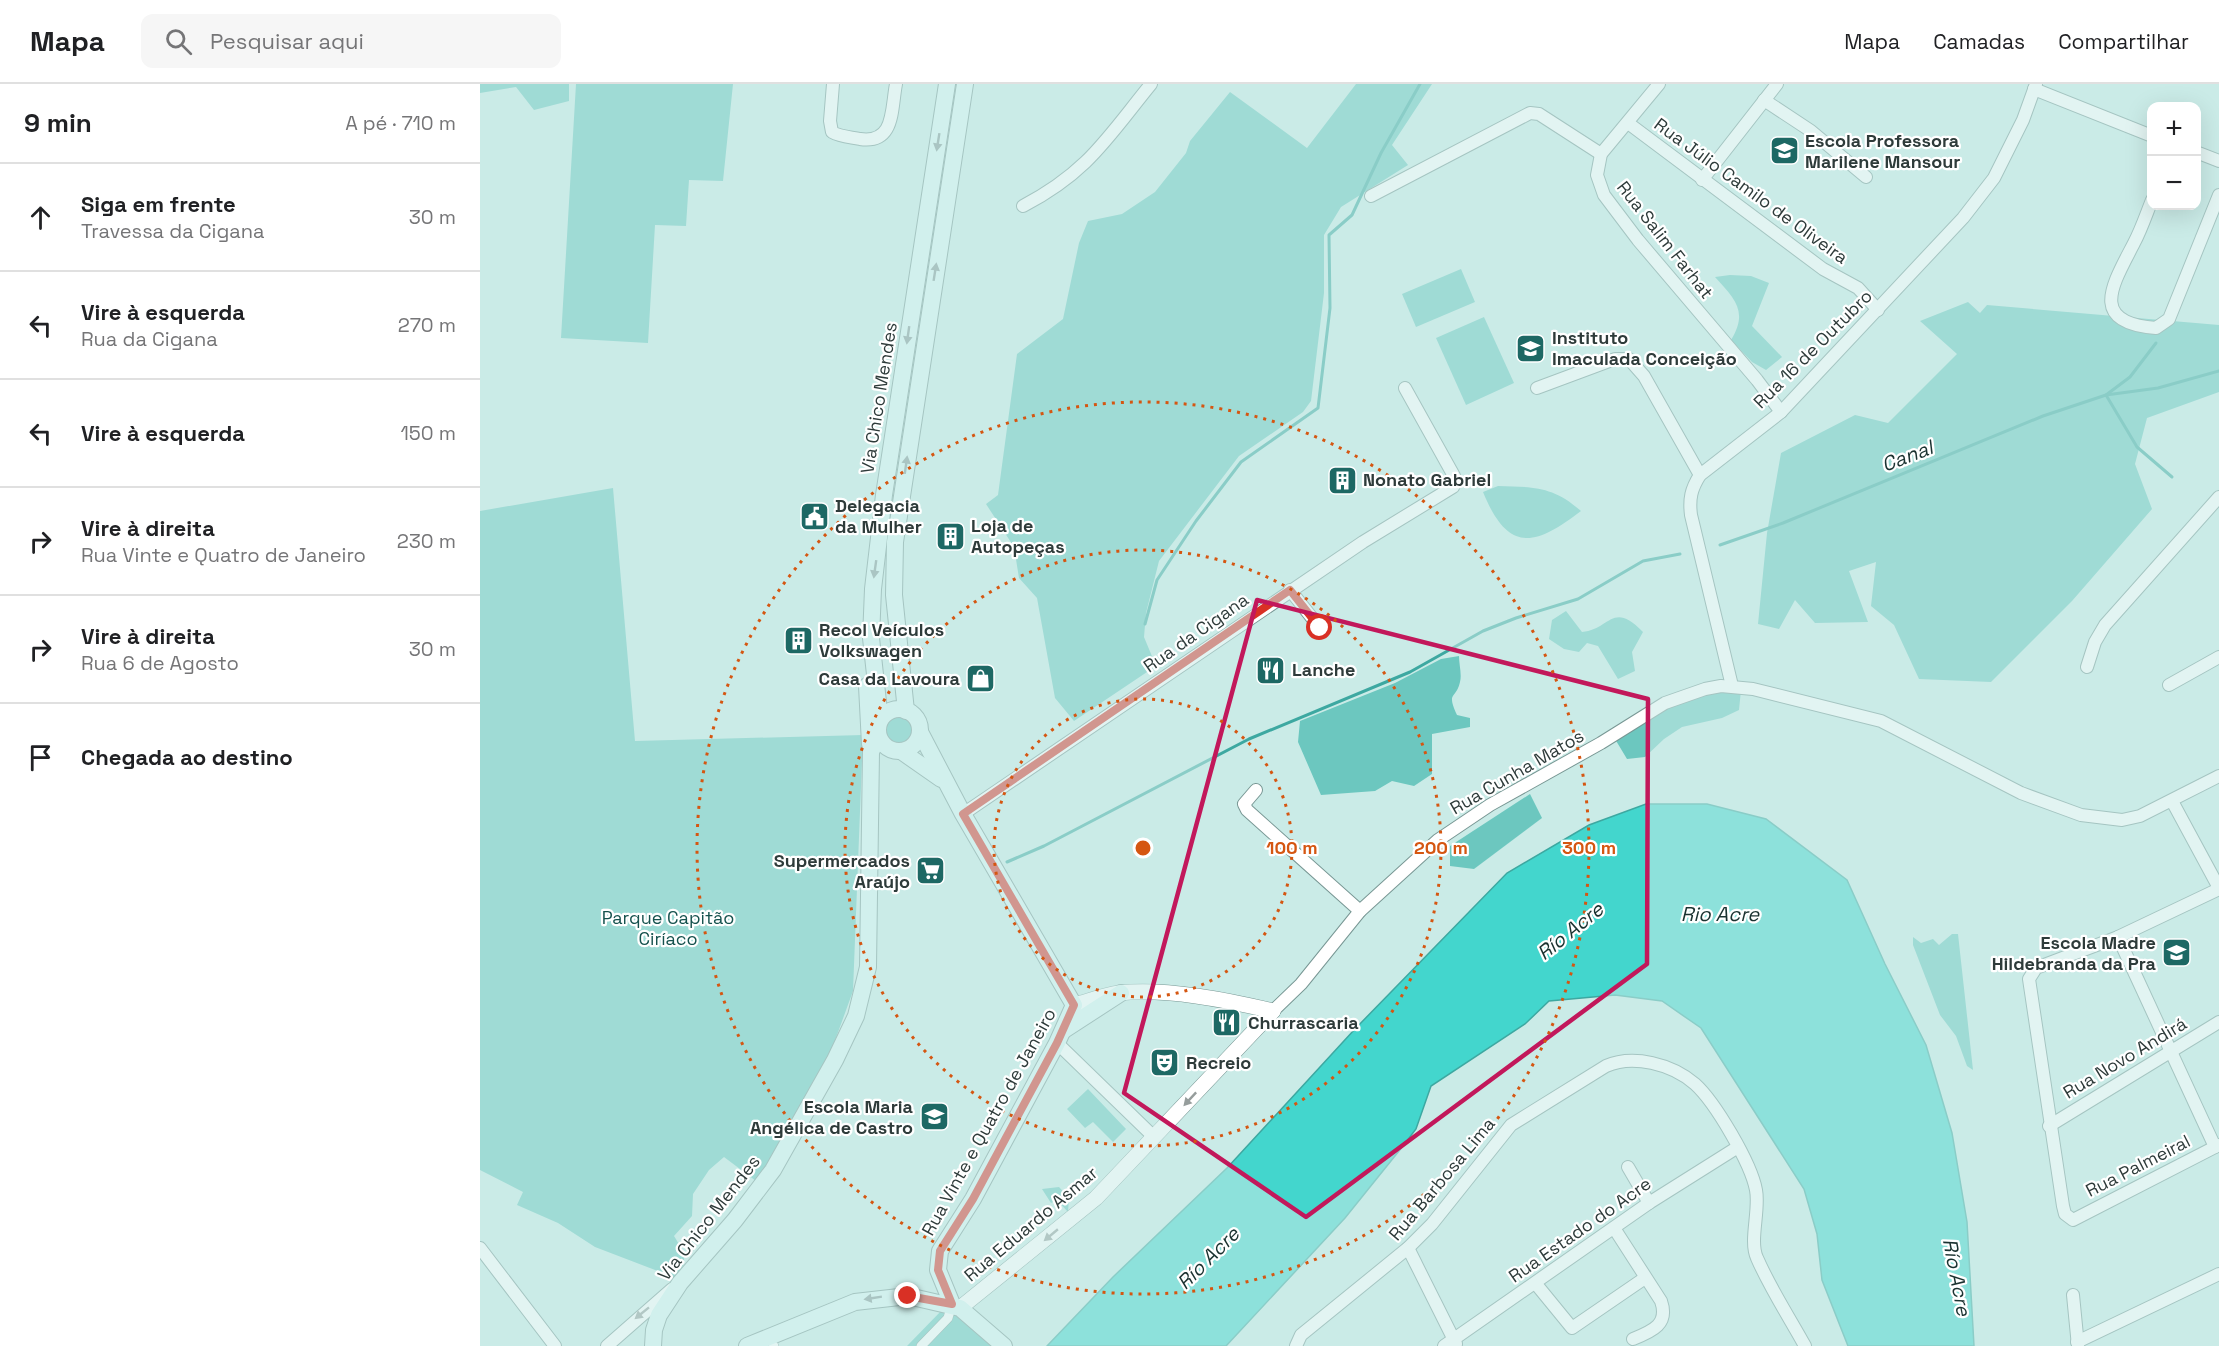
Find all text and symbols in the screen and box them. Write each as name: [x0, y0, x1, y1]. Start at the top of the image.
search box: [141, 14, 561, 68]
text: Mapa: [30, 23, 105, 59]
icon: search: [162, 25, 195, 58]
text: Pesquisar aqui: [210, 27, 364, 55]
text: Mapa: [1844, 28, 1900, 55]
text: Camadas: [1933, 28, 2025, 55]
text: Compartilhar: [2058, 28, 2189, 55]
map controls: [2147, 102, 2201, 210]
button: +: [2147, 102, 2201, 156]
text: 9 min: [24, 106, 92, 140]
text: A pé · 710 m: [345, 110, 456, 136]
street label: Rua Júlio Camilo de Oliveira: [1650, 112, 1853, 269]
place label: Escola Professora Marilene Mansour: [1805, 129, 1960, 173]
one-way arrow: [933, 132, 942, 151]
school or university icon: Escola Professora Marilene Mansour: [1768, 135, 1800, 167]
button: −: [2147, 156, 2201, 210]
street label: Rua Salim Farhat: [1612, 176, 1719, 303]
text: Siga em frente: [81, 190, 236, 218]
icon: ahead: [24, 201, 57, 234]
text: 30 m: [409, 204, 456, 230]
text: Travessa da Cigana: [81, 218, 265, 244]
one-way arrow: [930, 262, 939, 281]
street label: Rua 16 de Outubro: [1748, 284, 1877, 413]
text: Vire à esquerda: [81, 298, 245, 326]
icon: left: [24, 309, 57, 342]
text: 270 m: [398, 312, 456, 338]
street label: Via Chico Mendes: [855, 321, 902, 475]
one-way arrow: [904, 325, 913, 344]
text: Rua da Cigana: [81, 326, 218, 352]
place label: Instituto Imaculada Conceição: [1552, 326, 1737, 370]
school or university icon: Instituto Imaculada Conceição: [1515, 332, 1547, 364]
icon: left: [24, 417, 57, 450]
text: Vire à esquerda: [81, 419, 245, 447]
text: 150 m: [401, 420, 456, 446]
water label: Canal: [1878, 434, 1938, 478]
one-way arrow: [902, 455, 911, 474]
building icon: Nonato Gabriel: [1326, 464, 1358, 496]
place label: Nonato Gabriel: [1363, 468, 1491, 491]
place label: Delegacia da Mulher: [835, 494, 922, 538]
public building icon: Delegacia da Mulher: [798, 500, 830, 532]
text: Vire à direita: [81, 514, 215, 542]
place label: Loja de Autopeças: [971, 514, 1065, 558]
building icon: Loja de Autopeças: [934, 520, 966, 552]
icon: right: [24, 525, 57, 558]
text: 230 m: [397, 528, 456, 554]
text: Rua Vinte e Quatro de Janeiro: [81, 542, 366, 568]
one-way arrow: [871, 560, 880, 579]
street label: Rua da Cigana: [1139, 588, 1253, 677]
route start: [1306, 614, 1332, 640]
place label: Recol Veículos Volkswagen: [819, 618, 944, 662]
text: Vire à direita: [81, 622, 215, 650]
building icon: Recol Veículos Volkswagen: [782, 624, 814, 656]
icon: right: [24, 633, 57, 666]
text: 30 m: [409, 636, 456, 662]
text: Rua 6 de Agosto: [81, 650, 239, 676]
restaurant icon: Lanche: [1255, 654, 1287, 686]
place label: Lanche: [1292, 658, 1355, 681]
shop icon: Casa da Lavoura: [965, 663, 997, 695]
place label: Casa da Lavoura: [819, 667, 961, 690]
street label: Rua Cunha Matos: [1446, 724, 1588, 819]
icon: arrive: [24, 741, 57, 774]
text: Chegada ao destino: [81, 743, 293, 771]
text: 100 m: [1266, 836, 1318, 859]
text: 200 m: [1414, 836, 1468, 859]
text: 300 m: [1562, 836, 1616, 859]
centre of rings: [1133, 838, 1153, 858]
place label: Supermercados Araújo: [774, 849, 910, 893]
supermarket icon: Supermercados Araújo: [915, 855, 947, 887]
water label: Río Acre: [1531, 896, 1610, 966]
water label: Rio Acre: [1681, 901, 1760, 927]
park label: Parque Capitão Ciríaco: [602, 906, 734, 950]
place label: Escola Madre Hildebranda da Pra: [1992, 931, 2157, 975]
school or university icon: Escola Madre Hildebranda da Pra: [2161, 937, 2193, 969]
street label: Rua Vinte e Quatro de Janeiro: [916, 1004, 1061, 1239]
restaurant icon: Churrascaria: [1211, 1007, 1243, 1039]
place label: Churrascaria: [1248, 1011, 1359, 1034]
street label: Rua Novo Andirá: [2059, 1012, 2191, 1104]
theatre icon: Recreio: [1149, 1047, 1181, 1079]
place label: Recreio: [1186, 1051, 1251, 1074]
one-way arrow: [1183, 1092, 1197, 1106]
place label: Escola Maria Angélica de Castro: [750, 1095, 914, 1139]
school or university icon: Escola Maria Angélica de Castro: [918, 1101, 950, 1133]
street label: Rua Barbosa Lima: [1383, 1112, 1500, 1245]
street label: Rua Palmeiral: [2082, 1129, 2194, 1202]
street label: Via Chico Mendes: [652, 1150, 765, 1285]
street label: Rua Eduardo Asmar: [959, 1161, 1102, 1286]
street label: Rua Estado do Acre: [1504, 1172, 1655, 1287]
water label: Río Acre: [1171, 1220, 1246, 1295]
one-way arrow: [1043, 1229, 1059, 1242]
water label: Río Acre: [1937, 1236, 1977, 1319]
route end: [894, 1282, 920, 1308]
one-way arrow: [864, 1294, 883, 1303]
one-way arrow: [634, 1307, 650, 1320]

